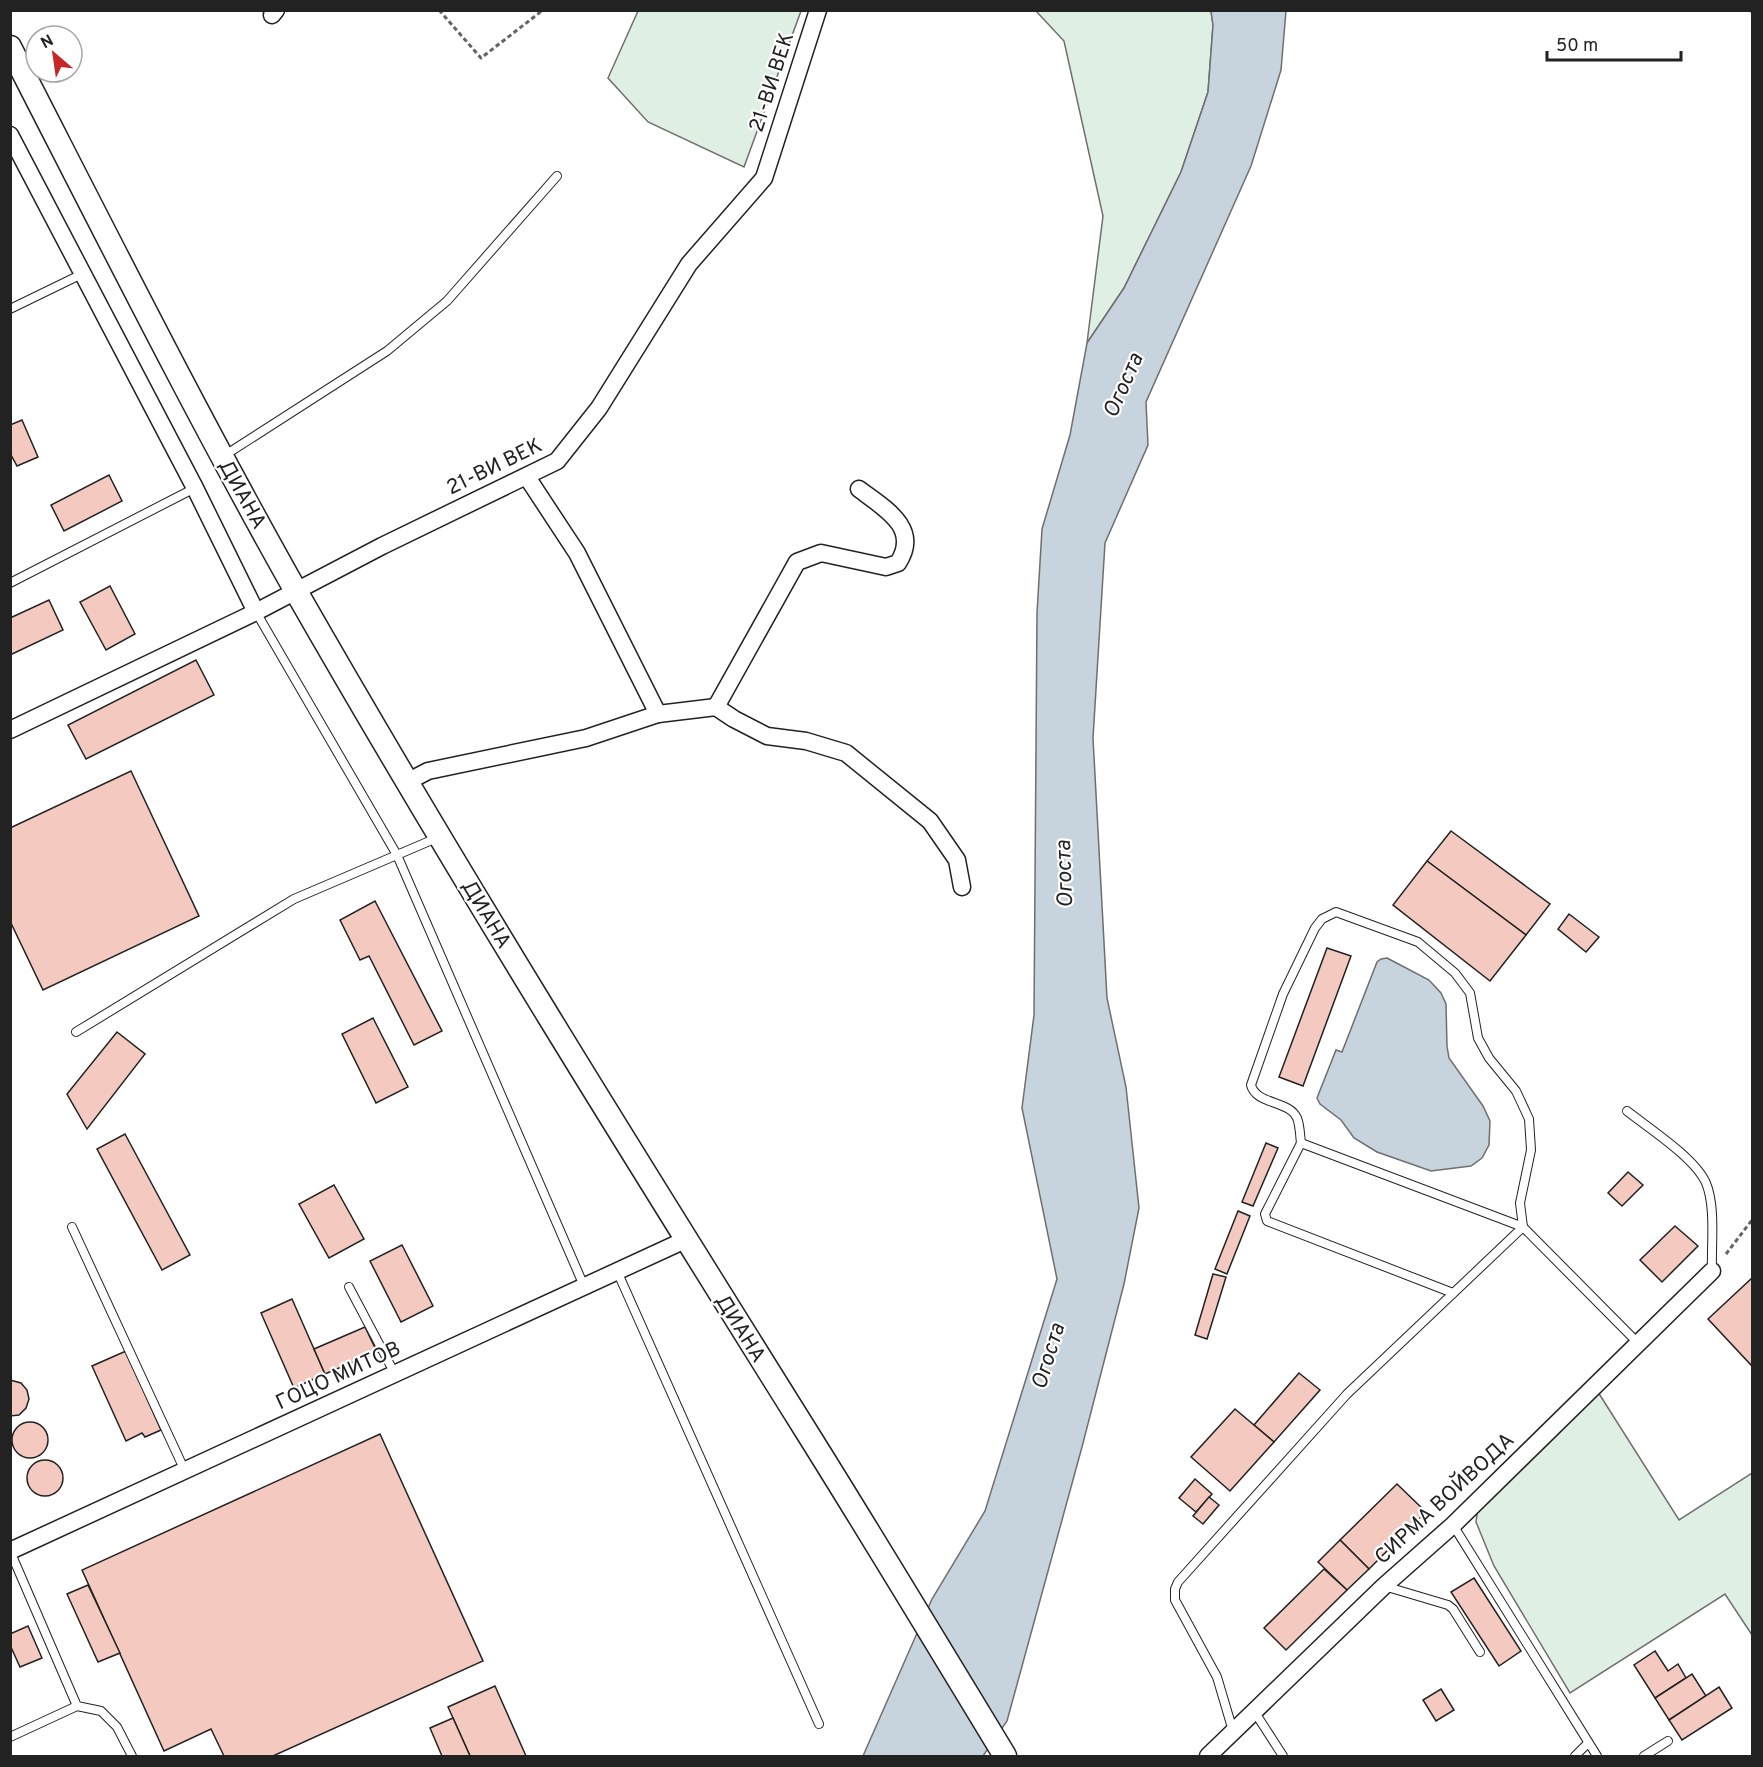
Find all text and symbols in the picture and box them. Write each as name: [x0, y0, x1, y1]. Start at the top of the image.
north arrow: [24, 24, 84, 84]
scale bar: [1547, 24, 1680, 62]
street label: 21-ВИ ВЕК: [744, 29, 801, 136]
text: N: [38, 31, 58, 54]
text: 50 m: [1556, 35, 1598, 58]
water label: Огоста: [1098, 349, 1151, 423]
street label: 21-ВИ ВЕК: [442, 433, 547, 502]
street label: ДИАНА: [212, 455, 272, 534]
water label: Огоста: [1051, 839, 1080, 908]
street label: ДИАНА: [455, 875, 517, 954]
street label: ДИАНА: [708, 1290, 771, 1368]
water label: Огоста: [1027, 1320, 1072, 1393]
street label: ГОЦО МИТОВ: [272, 1336, 405, 1417]
street label: СИРМА ВОЙВОДА: [1369, 1427, 1521, 1571]

